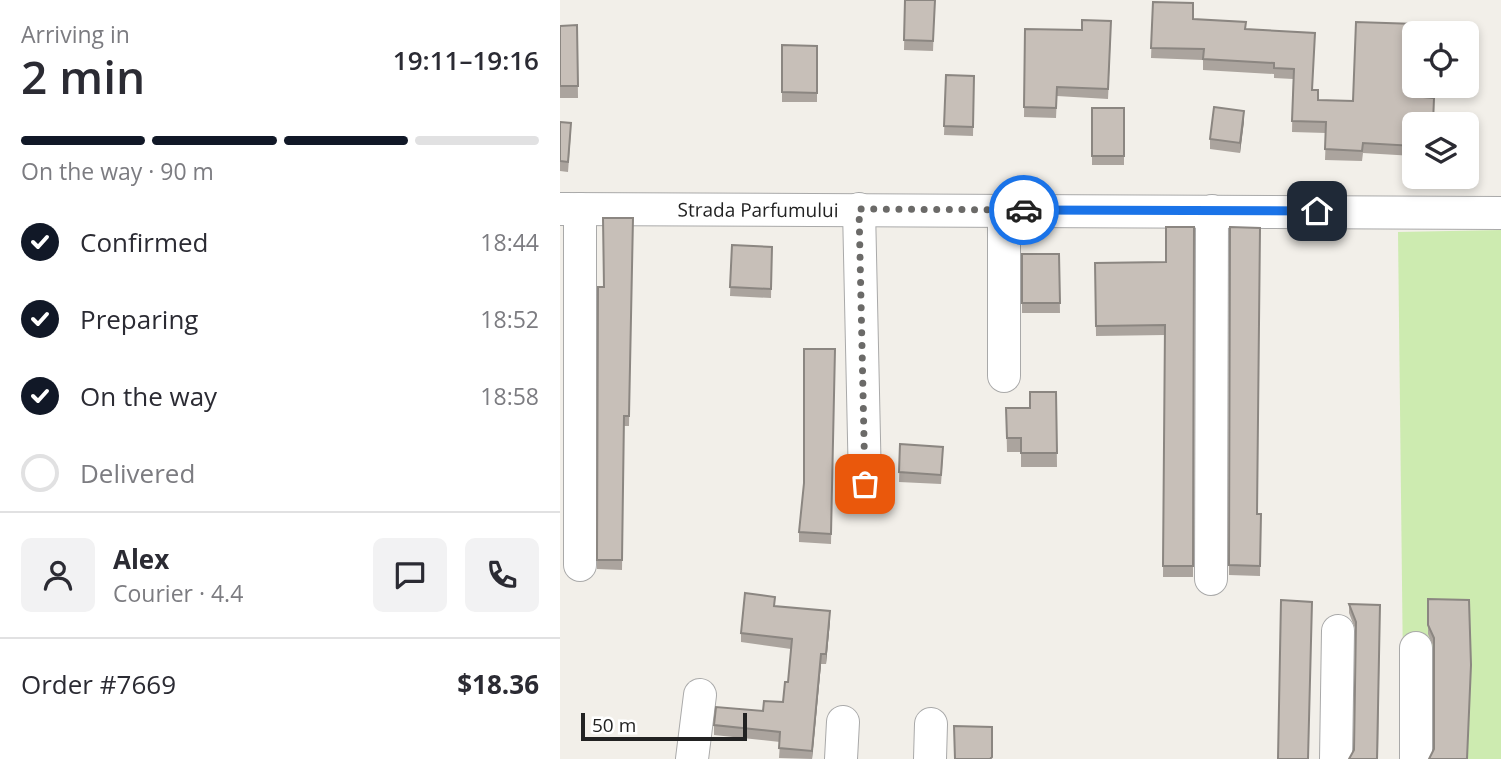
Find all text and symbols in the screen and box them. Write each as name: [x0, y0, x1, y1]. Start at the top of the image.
text: Arriving in: [21, 18, 130, 50]
map controls: [1402, 21, 1479, 189]
button: locate: [1402, 21, 1479, 98]
text: 19:11–19:16: [393, 42, 539, 78]
text: 2 min: [21, 45, 145, 107]
button: layers: [1402, 112, 1479, 189]
text: On the way · 90 m: [21, 155, 214, 187]
courier: [989, 175, 1059, 245]
pin: [1287, 181, 1347, 241]
icon: car: [1005, 191, 1043, 229]
icon: home: [1298, 192, 1336, 230]
street label: Strada Parfumului: [677, 196, 839, 223]
icon: check: [21, 223, 59, 261]
text: Confirmed: [80, 224, 208, 260]
text: 18:44: [480, 226, 539, 258]
icon: check: [21, 300, 59, 338]
text: Preparing: [80, 301, 198, 337]
text: 18:52: [480, 303, 539, 335]
icon: check: [21, 377, 59, 415]
text: On the way: [80, 378, 217, 414]
text: 18:58: [480, 380, 539, 412]
pin: [835, 454, 895, 514]
text: Delivered: [80, 455, 195, 491]
icon: bag: [846, 465, 884, 503]
button: person: [21, 538, 95, 612]
button: chat: [373, 538, 447, 612]
button: phone: [465, 538, 539, 612]
text: Alex: [113, 541, 169, 577]
text: Courier · 4.4: [113, 577, 243, 609]
text: Order #7669: [21, 666, 176, 702]
text: $18.36: [457, 666, 539, 702]
scale bar: [581, 710, 747, 742]
text: 50 m: [592, 712, 636, 738]

